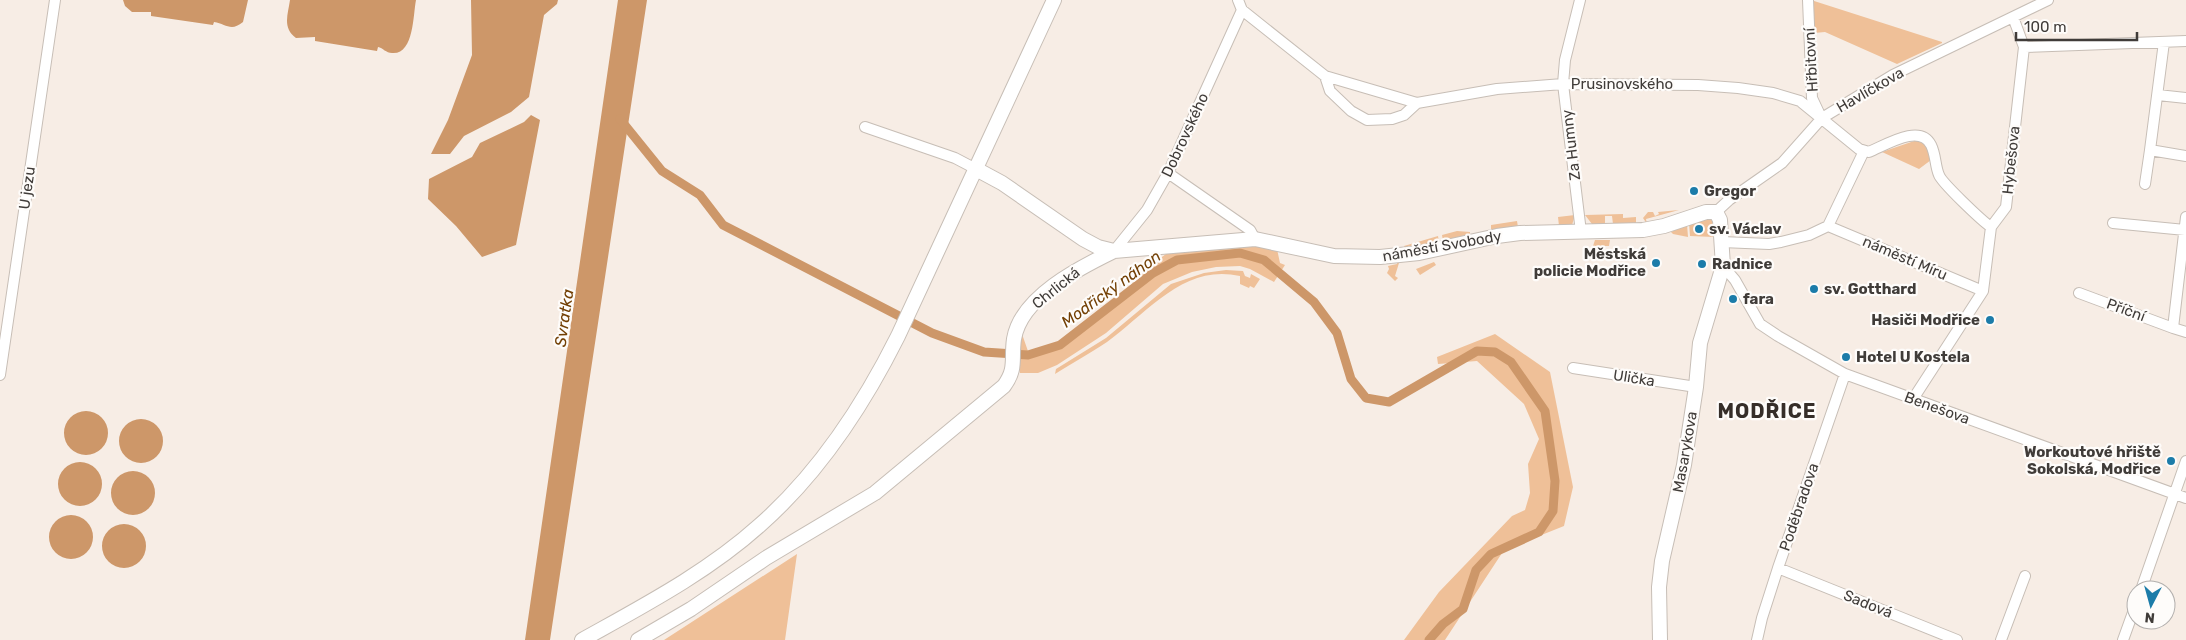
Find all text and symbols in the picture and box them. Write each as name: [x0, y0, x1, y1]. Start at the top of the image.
scale bar: [2016, 10, 2137, 42]
text: 100 m: [2024, 18, 2066, 36]
street label: Hřbitovní: [1800, 26, 1822, 93]
street label: Havlíčkova: [1833, 64, 1907, 116]
street label: Prusinovského: [1571, 75, 1673, 93]
street label: Dobrovského: [1158, 90, 1212, 180]
street label: Za Humny: [1558, 109, 1584, 181]
street label: Hybešova: [1998, 125, 2024, 195]
street label: U jezu: [15, 165, 39, 211]
place label: Gregor: [1704, 182, 1756, 200]
marker: Gregor: [1688, 185, 1700, 197]
place label: sv. Václav: [1709, 220, 1781, 238]
marker: sv. Václav: [1693, 223, 1705, 235]
street label: náměstí Svobody: [1381, 227, 1503, 265]
street label: náměstí Míru: [1860, 232, 1950, 284]
place label: Městská policie Modřice: [1534, 245, 1646, 280]
water label: Modřický náhon: [1057, 246, 1165, 332]
place label: Radnice: [1712, 255, 1772, 273]
marker: Městská policie Modřice: [1650, 257, 1662, 269]
marker: Radnice: [1696, 258, 1708, 270]
street label: Chrlická: [1028, 263, 1084, 313]
place label: sv. Gotthard: [1824, 280, 1916, 298]
marker: sv. Gotthard: [1808, 283, 1820, 295]
water label: Svratka: [551, 288, 577, 348]
place label: fara: [1743, 290, 1774, 308]
marker: fara: [1727, 293, 1739, 305]
street label: Příční: [2104, 295, 2149, 326]
place label: Hasiči Modřice: [1871, 311, 1980, 329]
marker: Hasiči Modřice: [1984, 314, 1996, 326]
place label: Hotel U Kostela: [1856, 348, 1970, 366]
marker: Hotel U Kostela: [1840, 351, 1852, 363]
street label: Ulička: [1612, 366, 1656, 390]
street label: Benešova: [1902, 388, 1972, 428]
district label: MODŘICE: [1717, 399, 1817, 423]
street label: Masarykova: [1669, 410, 1701, 494]
place label: Workoutové hřiště Sokolská, Modřice: [2024, 443, 2161, 478]
marker: Workoutové hřiště Sokolská, Modřice: [2165, 455, 2177, 467]
street label: Poděbradova: [1776, 461, 1822, 553]
north arrow: [2126, 580, 2176, 630]
street label: Sadová: [1841, 586, 1895, 622]
text: N: [2144, 608, 2156, 626]

